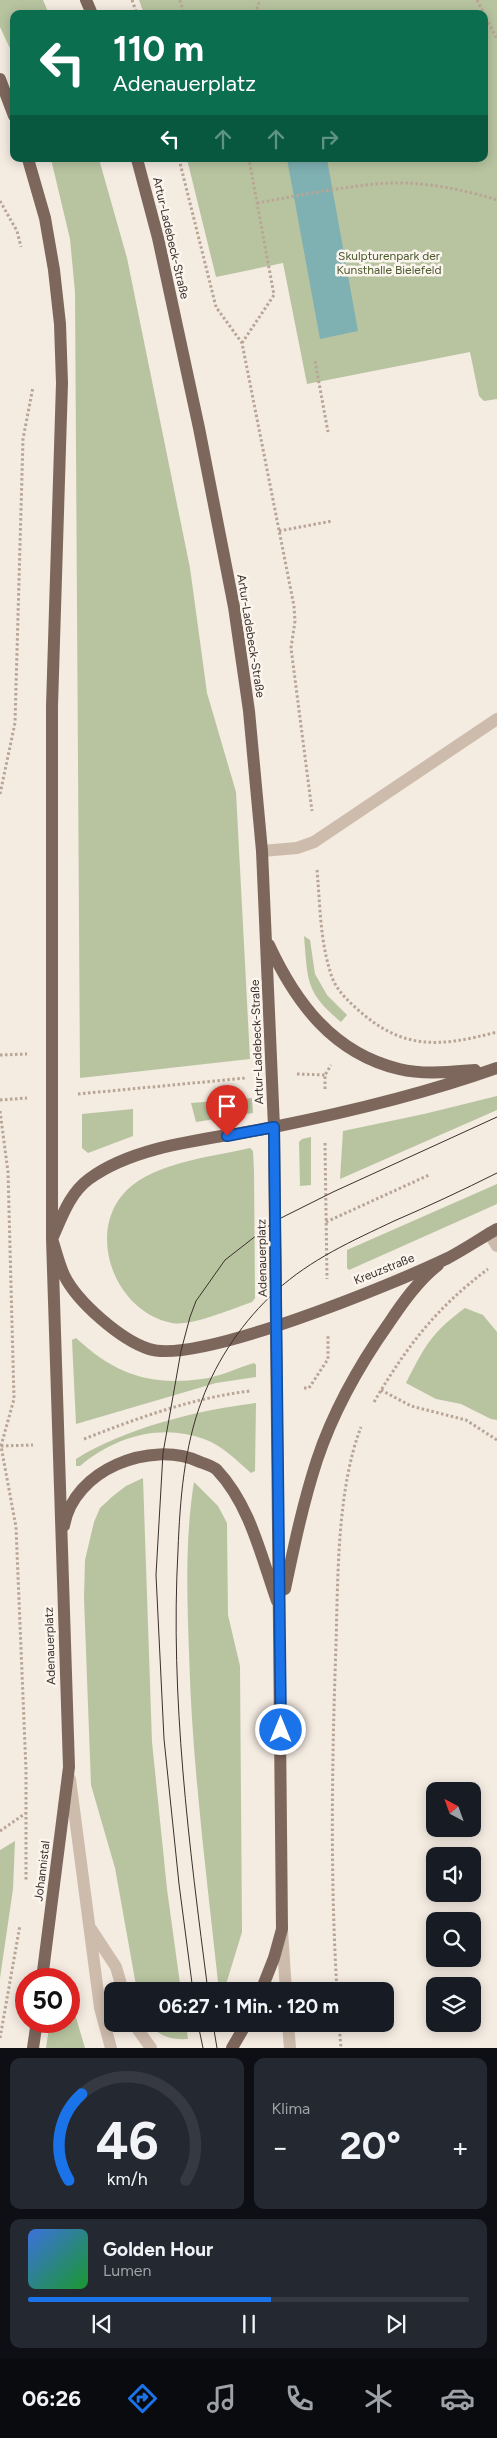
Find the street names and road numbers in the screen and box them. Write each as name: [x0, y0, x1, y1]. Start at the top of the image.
street label: Artur-Ladebeck-Straße: [150, 176, 192, 301]
street label: Artur-Ladebeck-Straße: [234, 573, 268, 699]
street label: Artur-Ladebeck-Straße: [248, 979, 266, 1105]
street label: Adenauerplatz: [254, 1219, 270, 1297]
street label: Kreuzstraße: [352, 1250, 417, 1288]
street label: Adenauerplatz: [42, 1607, 58, 1685]
street label: Johannistal: [31, 1840, 53, 1902]

